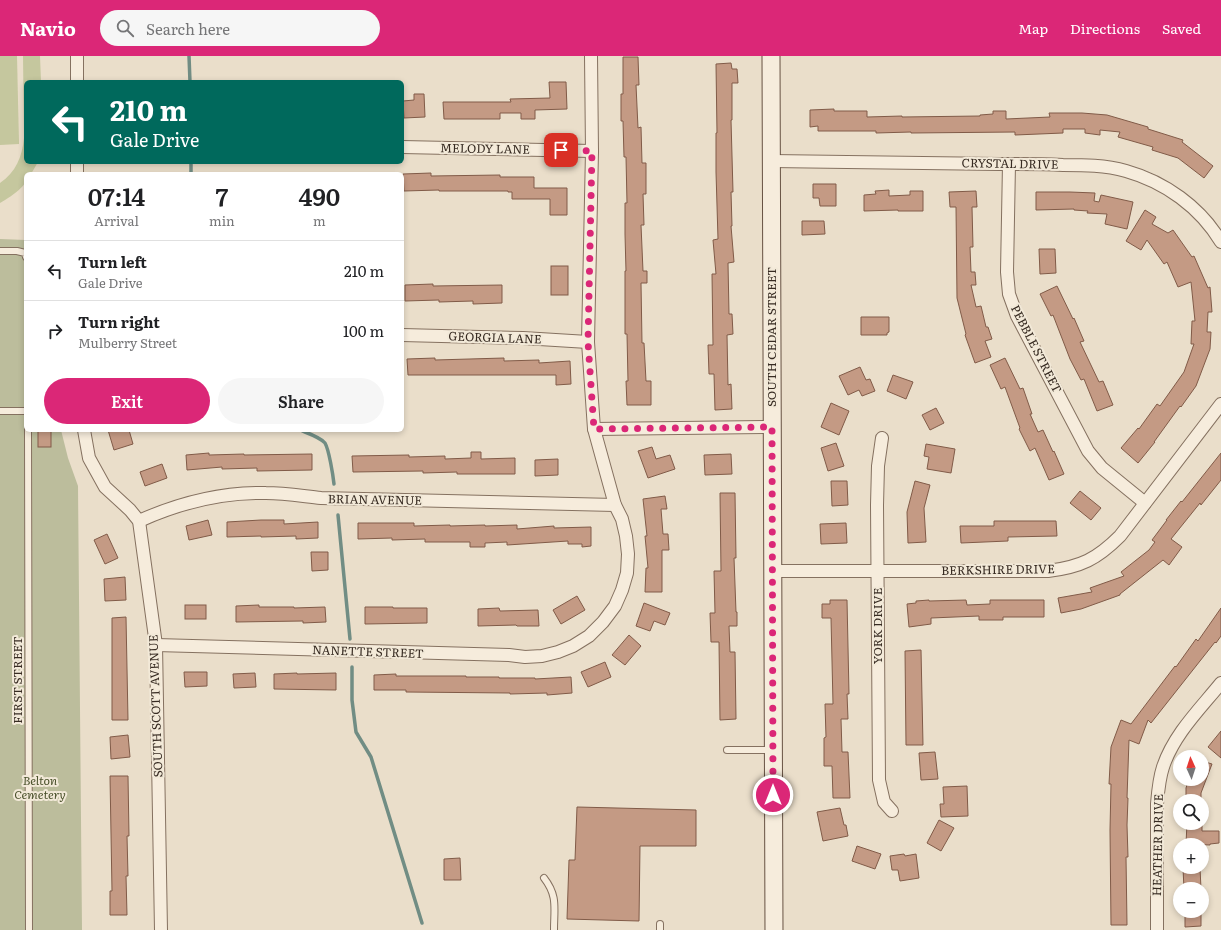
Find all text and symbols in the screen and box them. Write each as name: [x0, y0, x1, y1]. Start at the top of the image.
search box: [100, 10, 380, 46]
text: Navio: [20, 14, 76, 42]
icon: search: [114, 17, 136, 39]
text: Search here: [146, 17, 230, 40]
text: Map: [1018, 18, 1048, 38]
text: Directions: [1070, 18, 1140, 38]
text: Saved: [1162, 18, 1201, 38]
text: 210 m: [110, 88, 187, 130]
icon: left: [44, 96, 96, 148]
text: Gale Drive: [110, 126, 199, 153]
pin: [544, 133, 578, 167]
street label: MELODY LANE: [440, 138, 531, 158]
icon: arrive: [550, 139, 572, 161]
street label: CRYSTAL DRIVE: [961, 153, 1059, 173]
text: 07:14: [88, 178, 145, 213]
text: 7: [216, 178, 228, 213]
text: 490: [298, 178, 340, 213]
text: Arrival: [94, 211, 139, 230]
text: min: [209, 211, 235, 230]
text: m: [313, 211, 326, 230]
text: Turn left: [78, 250, 147, 273]
text: 210 m: [344, 259, 384, 282]
icon: left: [44, 260, 66, 282]
street label: SOUTH CEDAR STREET: [762, 267, 780, 407]
text: Gale Drive: [78, 273, 143, 292]
street label: PEBBLE STREET: [1007, 301, 1067, 396]
text: Turn right: [78, 310, 160, 333]
text: 100 m: [343, 319, 384, 342]
icon: right: [44, 320, 66, 342]
street label: GEORGIA LANE: [448, 326, 542, 348]
text: Mulberry Street: [78, 333, 177, 352]
button: Exit: [44, 378, 210, 424]
button: Share: [218, 378, 384, 424]
street label: BRIAN AVENUE: [328, 489, 423, 509]
street label: BERKSHIRE DRIVE: [941, 559, 1055, 579]
street label: YORK DRIVE: [868, 587, 886, 664]
street label: SOUTH SCOTT AVENUE: [143, 634, 166, 778]
street label: FIRST STREET: [8, 636, 26, 724]
street label: NANETTE STREET: [312, 640, 424, 662]
north arrow: [1173, 750, 1209, 786]
map controls: [1173, 750, 1209, 918]
park label: Belton Cemetery: [14, 771, 66, 803]
position arrow: [752, 774, 794, 816]
street label: HEATHER DRIVE: [1147, 793, 1167, 896]
button: search: [1173, 794, 1209, 830]
button: +: [1173, 838, 1209, 874]
button: −: [1173, 882, 1209, 918]

